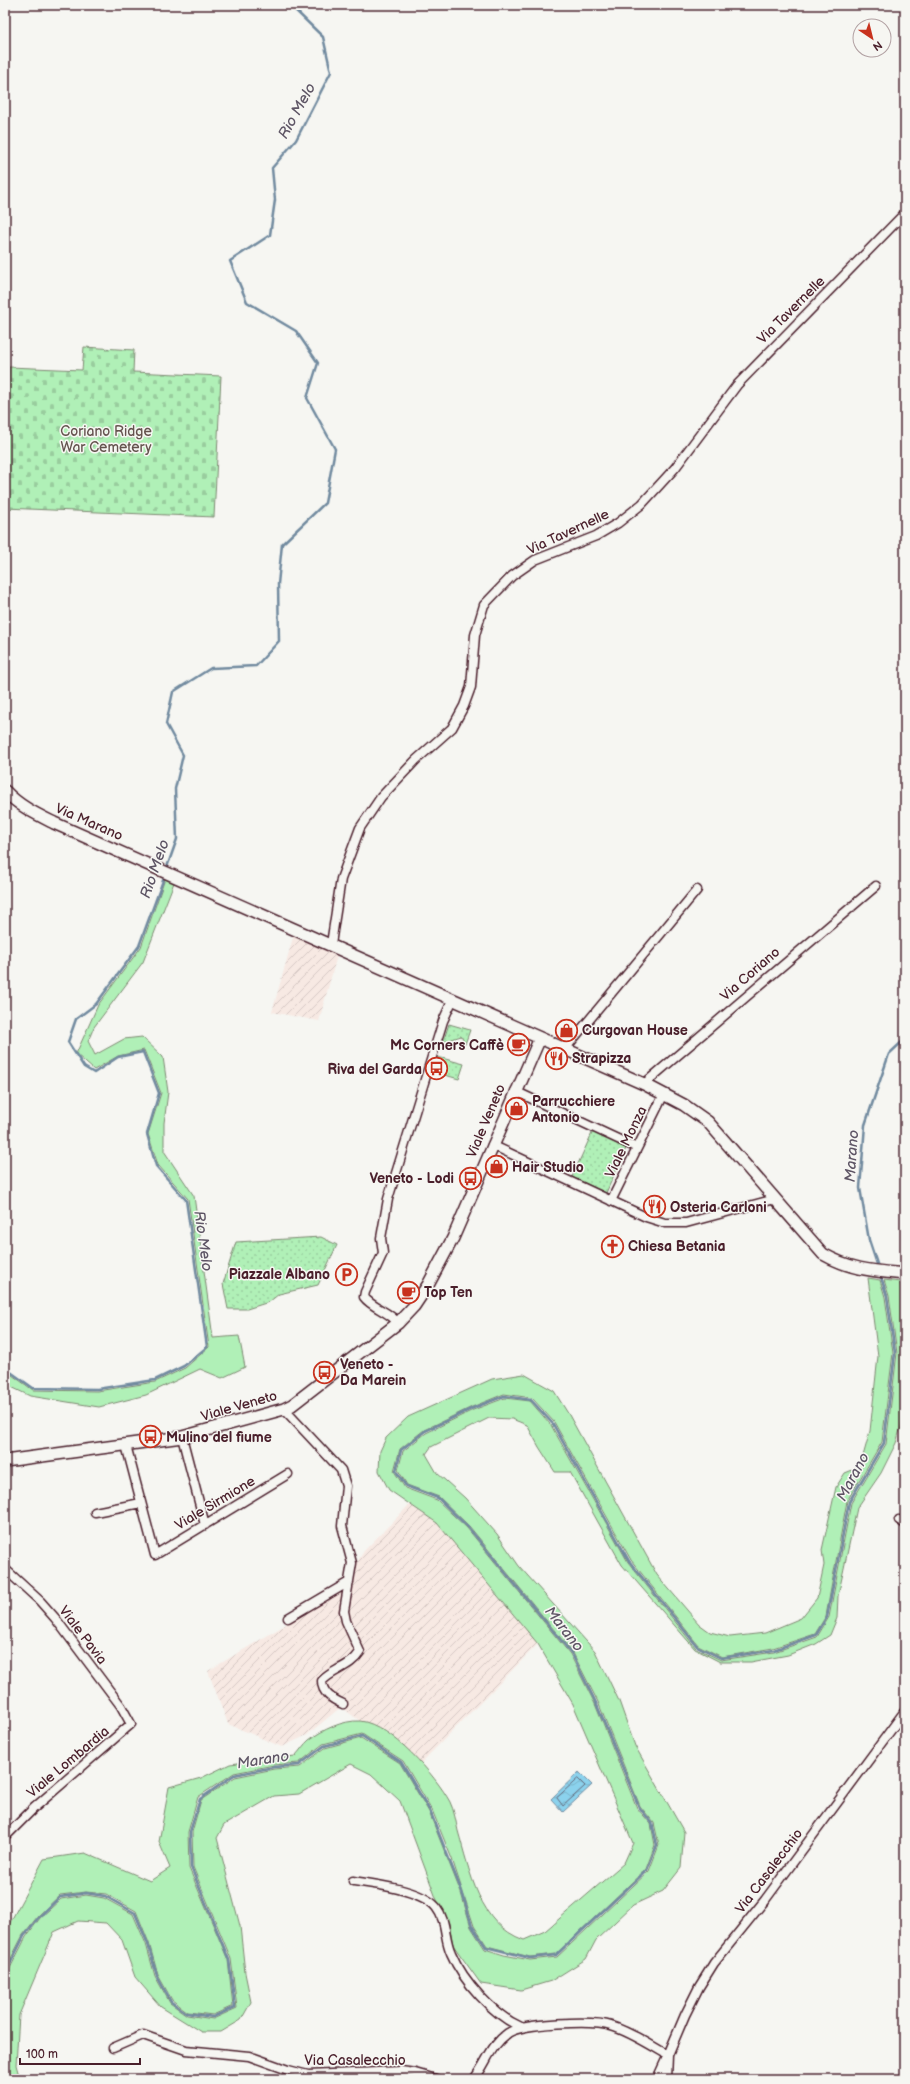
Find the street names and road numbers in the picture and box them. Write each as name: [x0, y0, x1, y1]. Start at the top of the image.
street label: Via Tavernelle: [754, 273, 828, 347]
street label: Via Tavernelle: [524, 506, 612, 558]
street label: Via Marano: [53, 800, 125, 844]
street label: Via Coriano: [717, 943, 783, 1005]
street label: Viale Veneto: [463, 1082, 509, 1160]
street label: Viale Monza: [601, 1103, 651, 1180]
street label: Viale Veneto: [199, 1387, 279, 1425]
street label: Viale Sirmione: [172, 1472, 258, 1534]
street label: Viale Pavia: [55, 1602, 111, 1668]
street label: Viale Lombardia: [23, 1723, 113, 1801]
street label: Via Casalecchio: [732, 1825, 806, 1917]
street label: Via Casalecchio: [304, 2052, 406, 2069]

